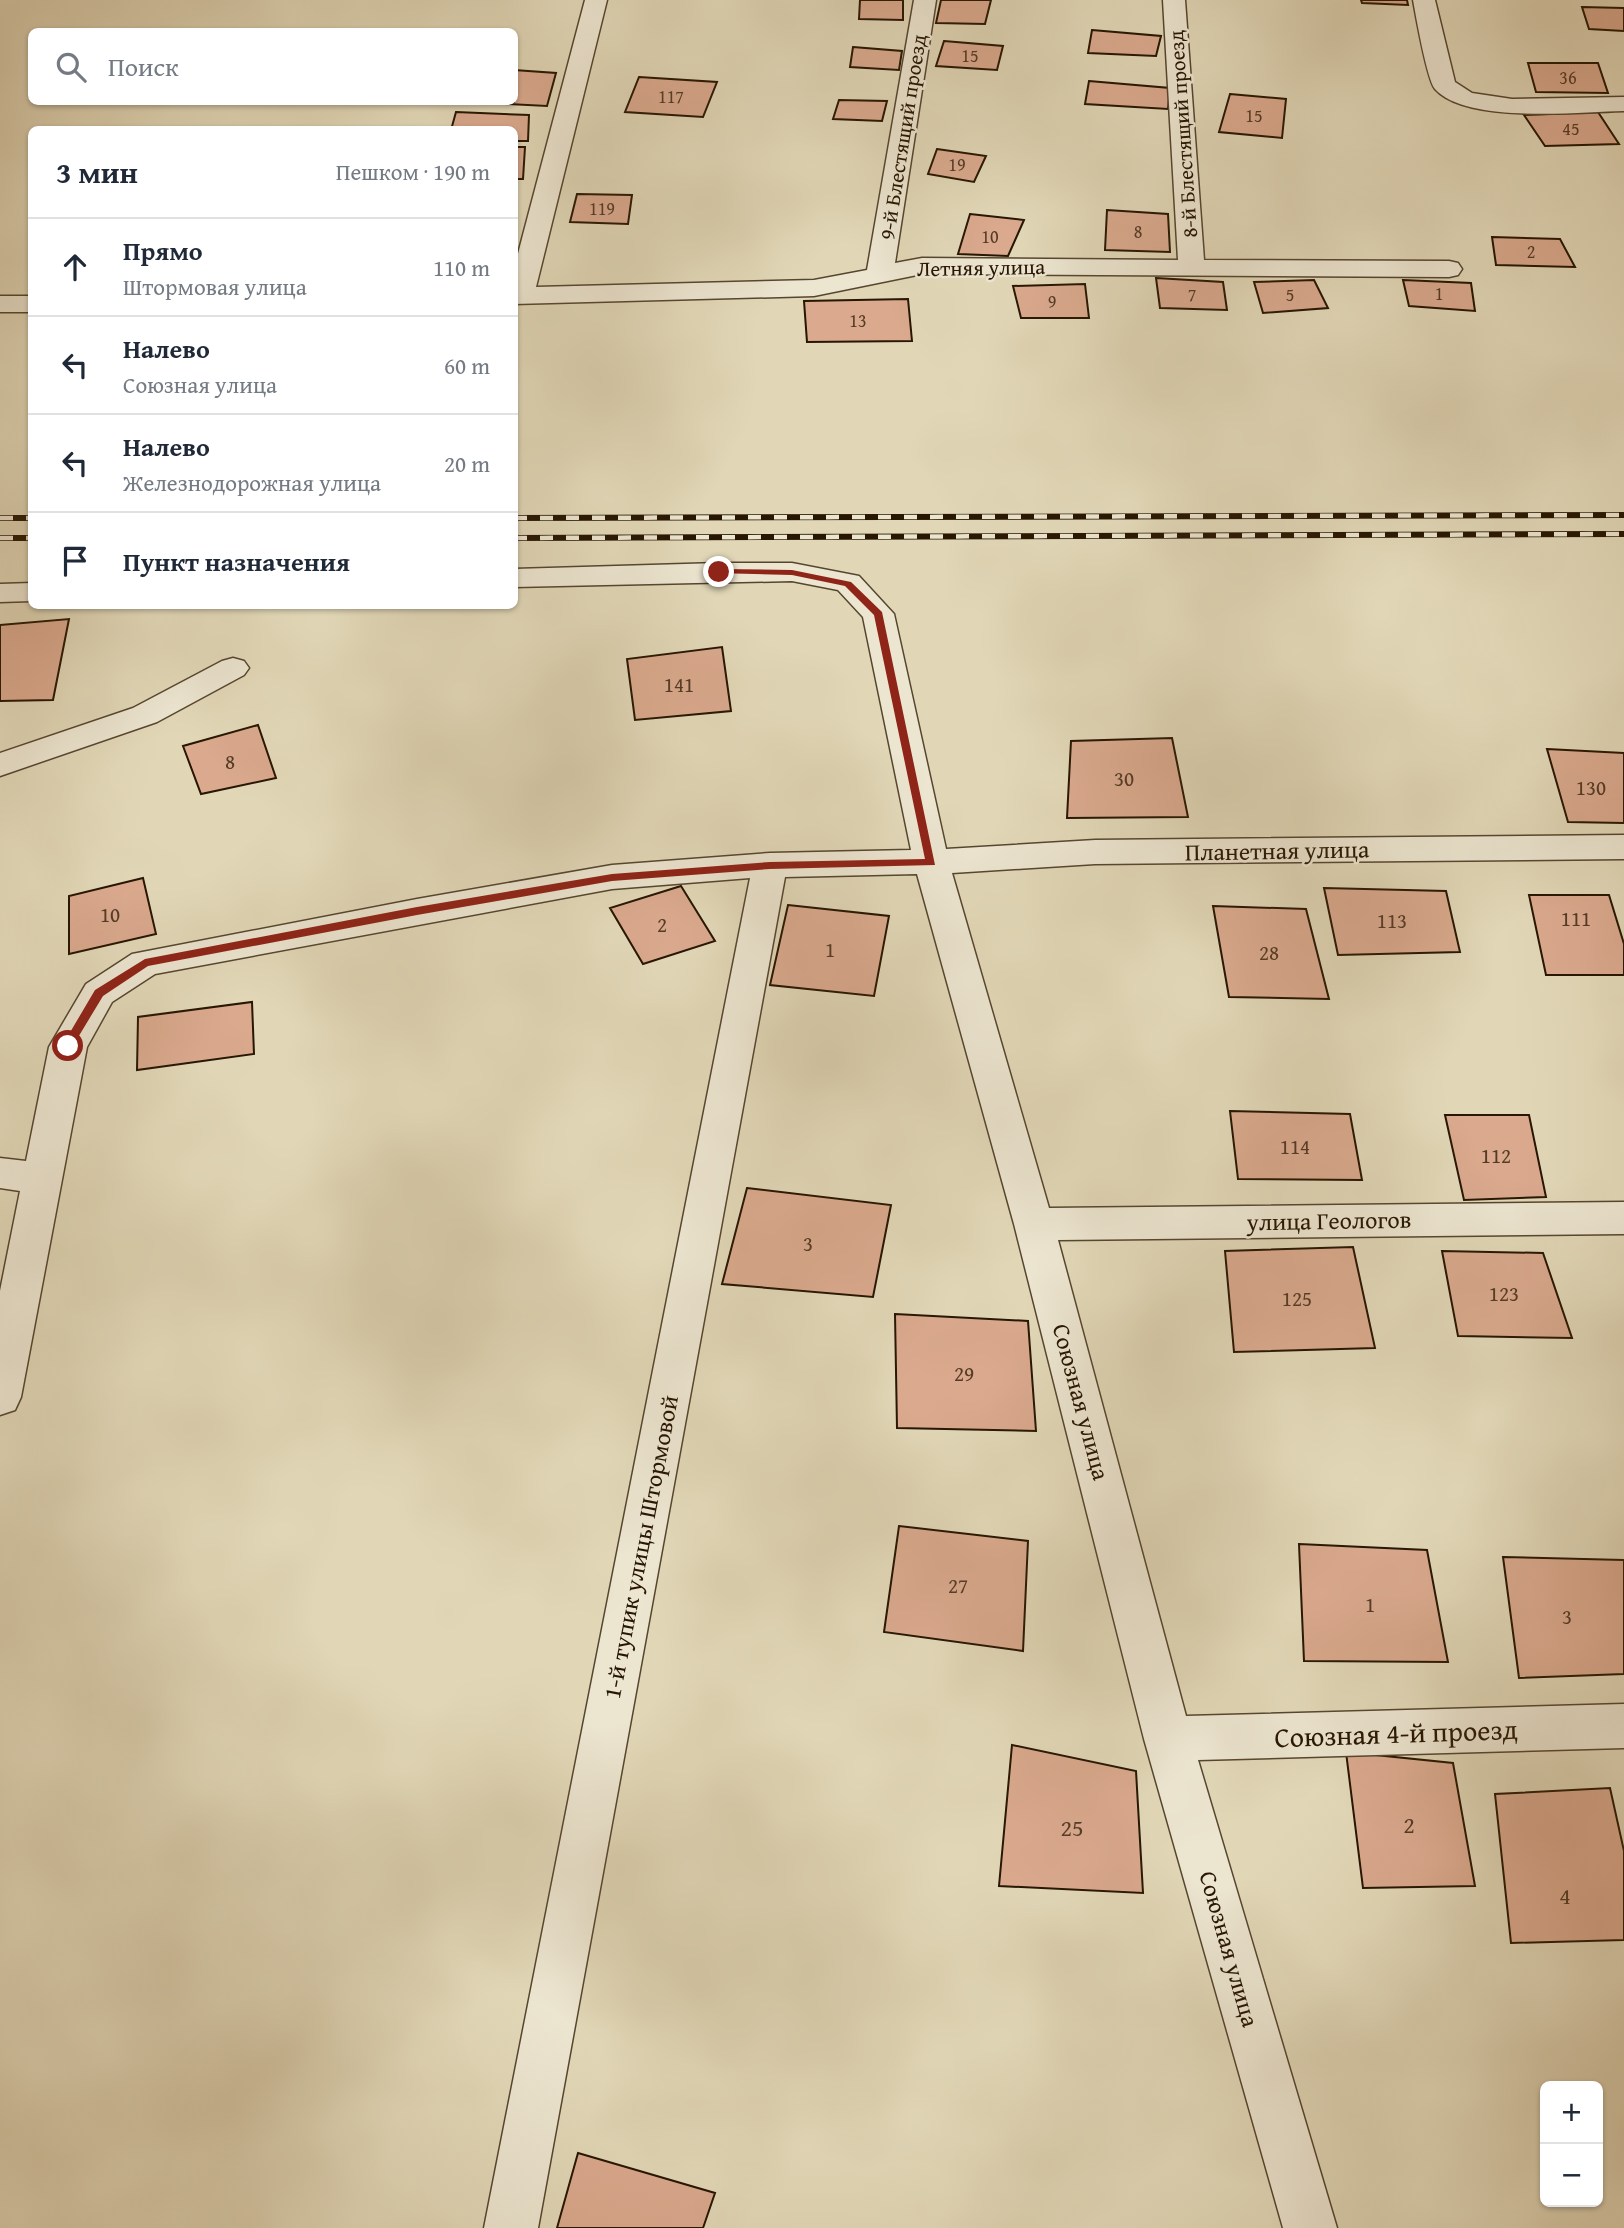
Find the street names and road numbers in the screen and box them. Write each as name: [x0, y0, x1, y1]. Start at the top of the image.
street label: 8-й Блестящий проезд: [1160, 29, 1205, 239]
street label: 9-й Блестящий проезд: [871, 31, 934, 242]
street label: Летняя улица: [917, 251, 1045, 284]
street label: Планетная улица: [1184, 831, 1370, 870]
street label: улица Геологов: [1245, 1202, 1412, 1239]
street label: Союзная улица: [1044, 1320, 1119, 1485]
street label: 1-й тупик улицы Штормовой: [594, 1392, 687, 1702]
street label: Союзная 4-й проезд: [1274, 1708, 1518, 1757]
street label: Союзная улица: [1191, 1867, 1269, 2031]

